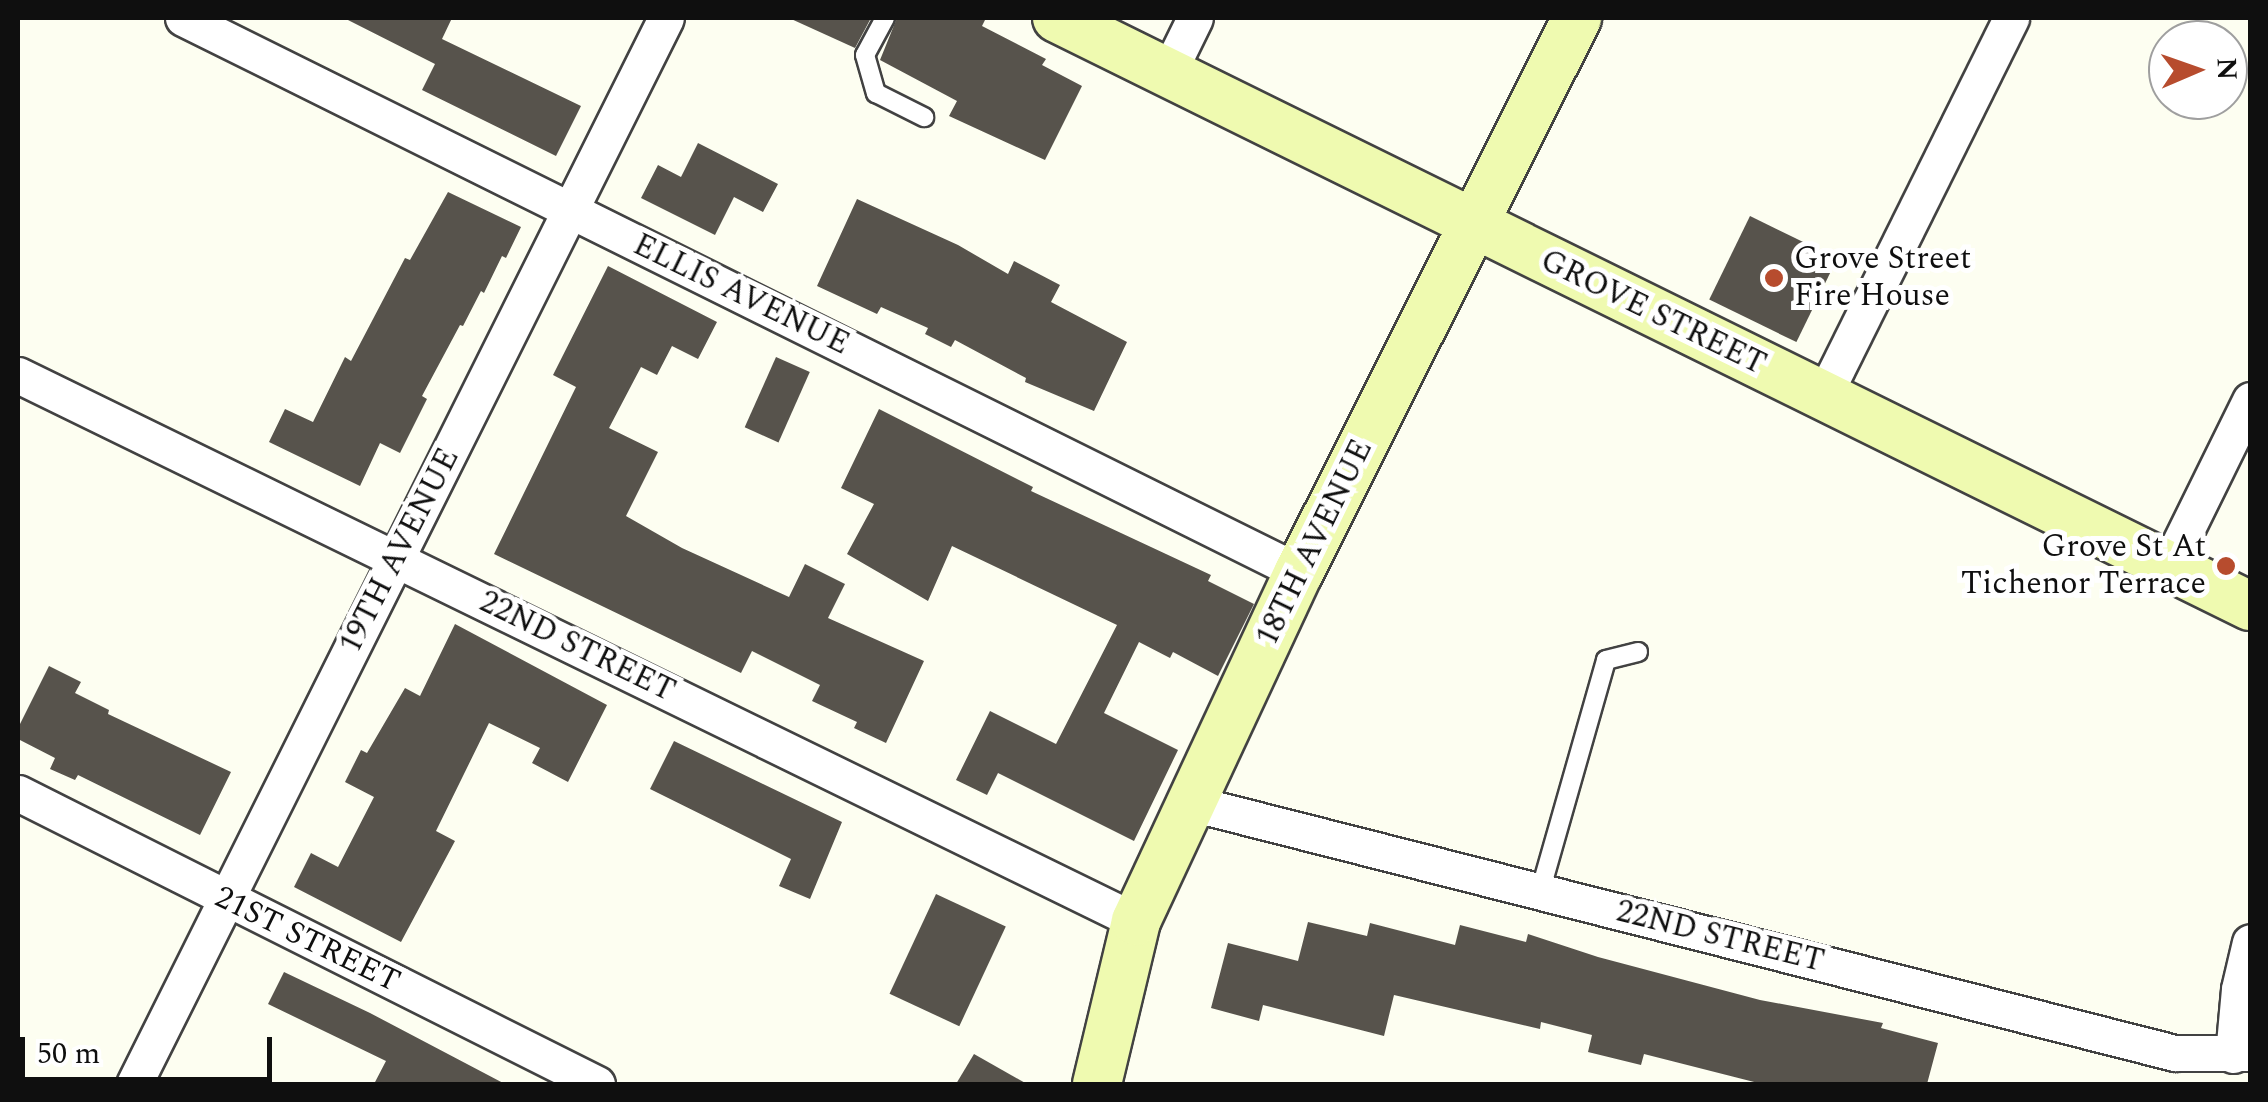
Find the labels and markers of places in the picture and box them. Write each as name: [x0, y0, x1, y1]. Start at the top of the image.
place label: Grove Street Fire House: [1794, 241, 1971, 316]
marker: Grove Street Fire House: [1763, 267, 1785, 289]
place label: Grove St At Tichenor Terrace: [1961, 529, 2206, 604]
marker: Grove St At Tichenor Terrace: [2215, 555, 2237, 577]

